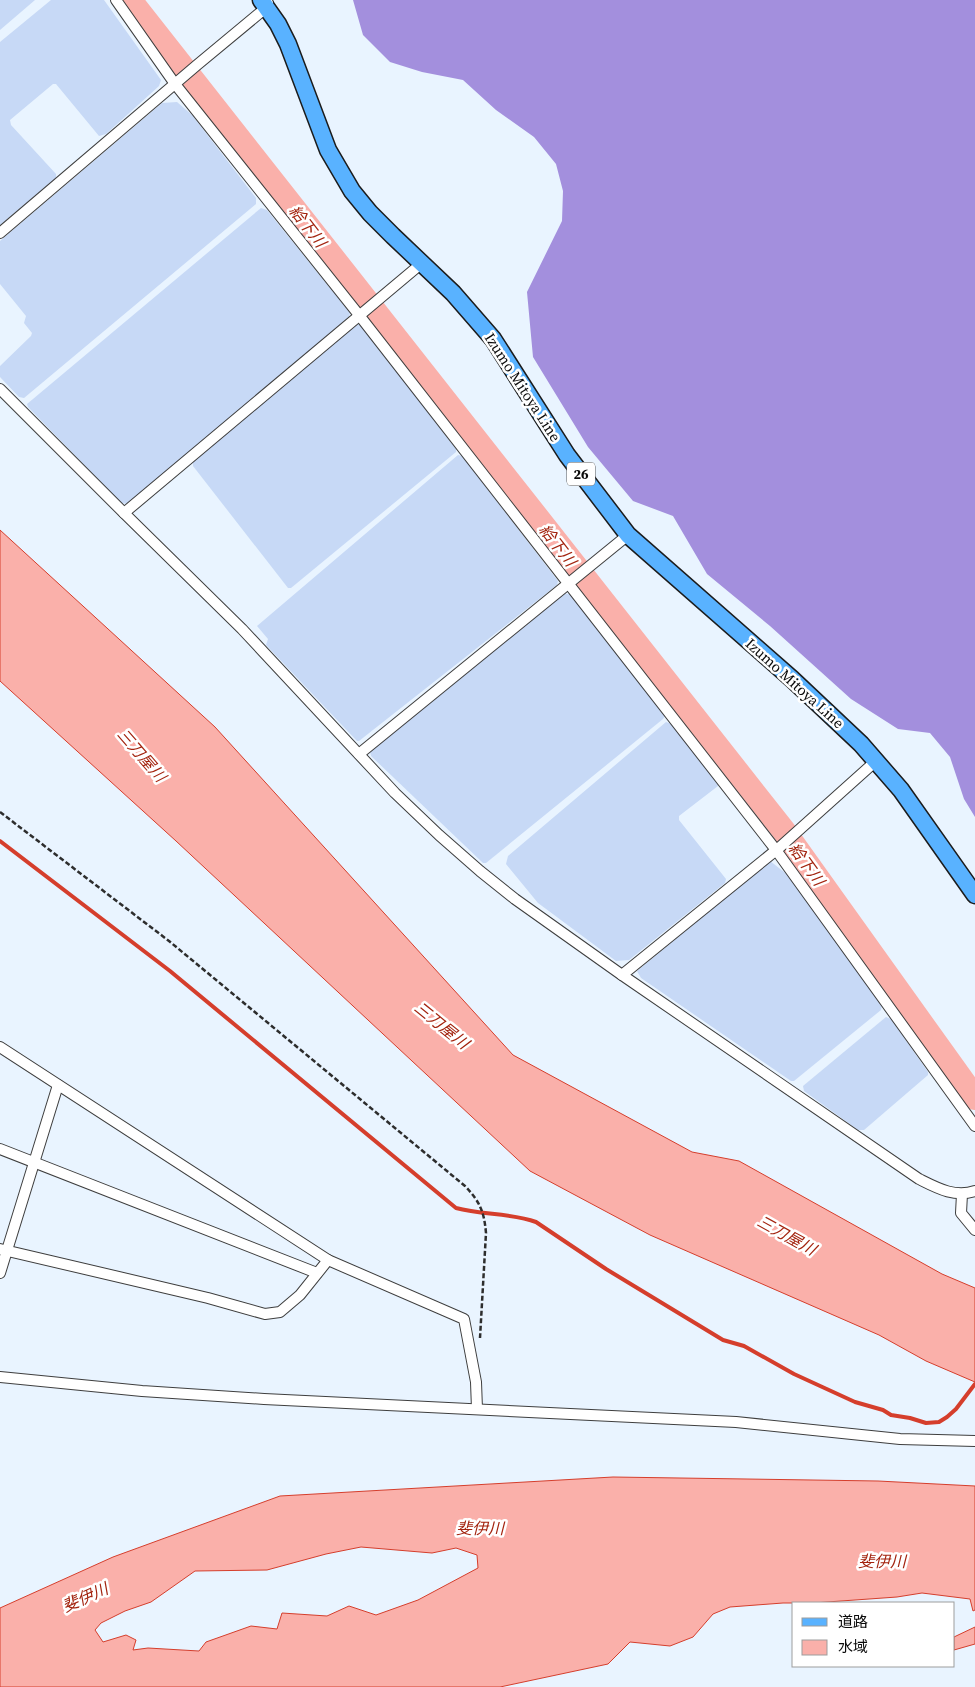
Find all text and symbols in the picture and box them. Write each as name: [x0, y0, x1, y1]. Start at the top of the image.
water label: 給下川: [285, 200, 333, 253]
street label: Izumo Mitoya Line: [480, 328, 566, 446]
road number: 26: [567, 462, 595, 486]
water label: 給下川: [535, 519, 583, 572]
street label: Izumo Mitoya Line: [741, 633, 849, 733]
water label: 三刀屋川: [113, 724, 173, 788]
water label: 給下川: [784, 838, 831, 891]
water label: 三刀屋川: [410, 996, 475, 1055]
water label: 三刀屋川: [754, 1210, 822, 1261]
water label: 斐伊川: [456, 1517, 506, 1539]
water label: 斐伊川: [858, 1550, 908, 1572]
water label: 斐伊川: [59, 1576, 113, 1617]
legend: [792, 1602, 955, 1667]
text: 道路: [838, 1611, 868, 1632]
text: 水域: [838, 1636, 868, 1657]

